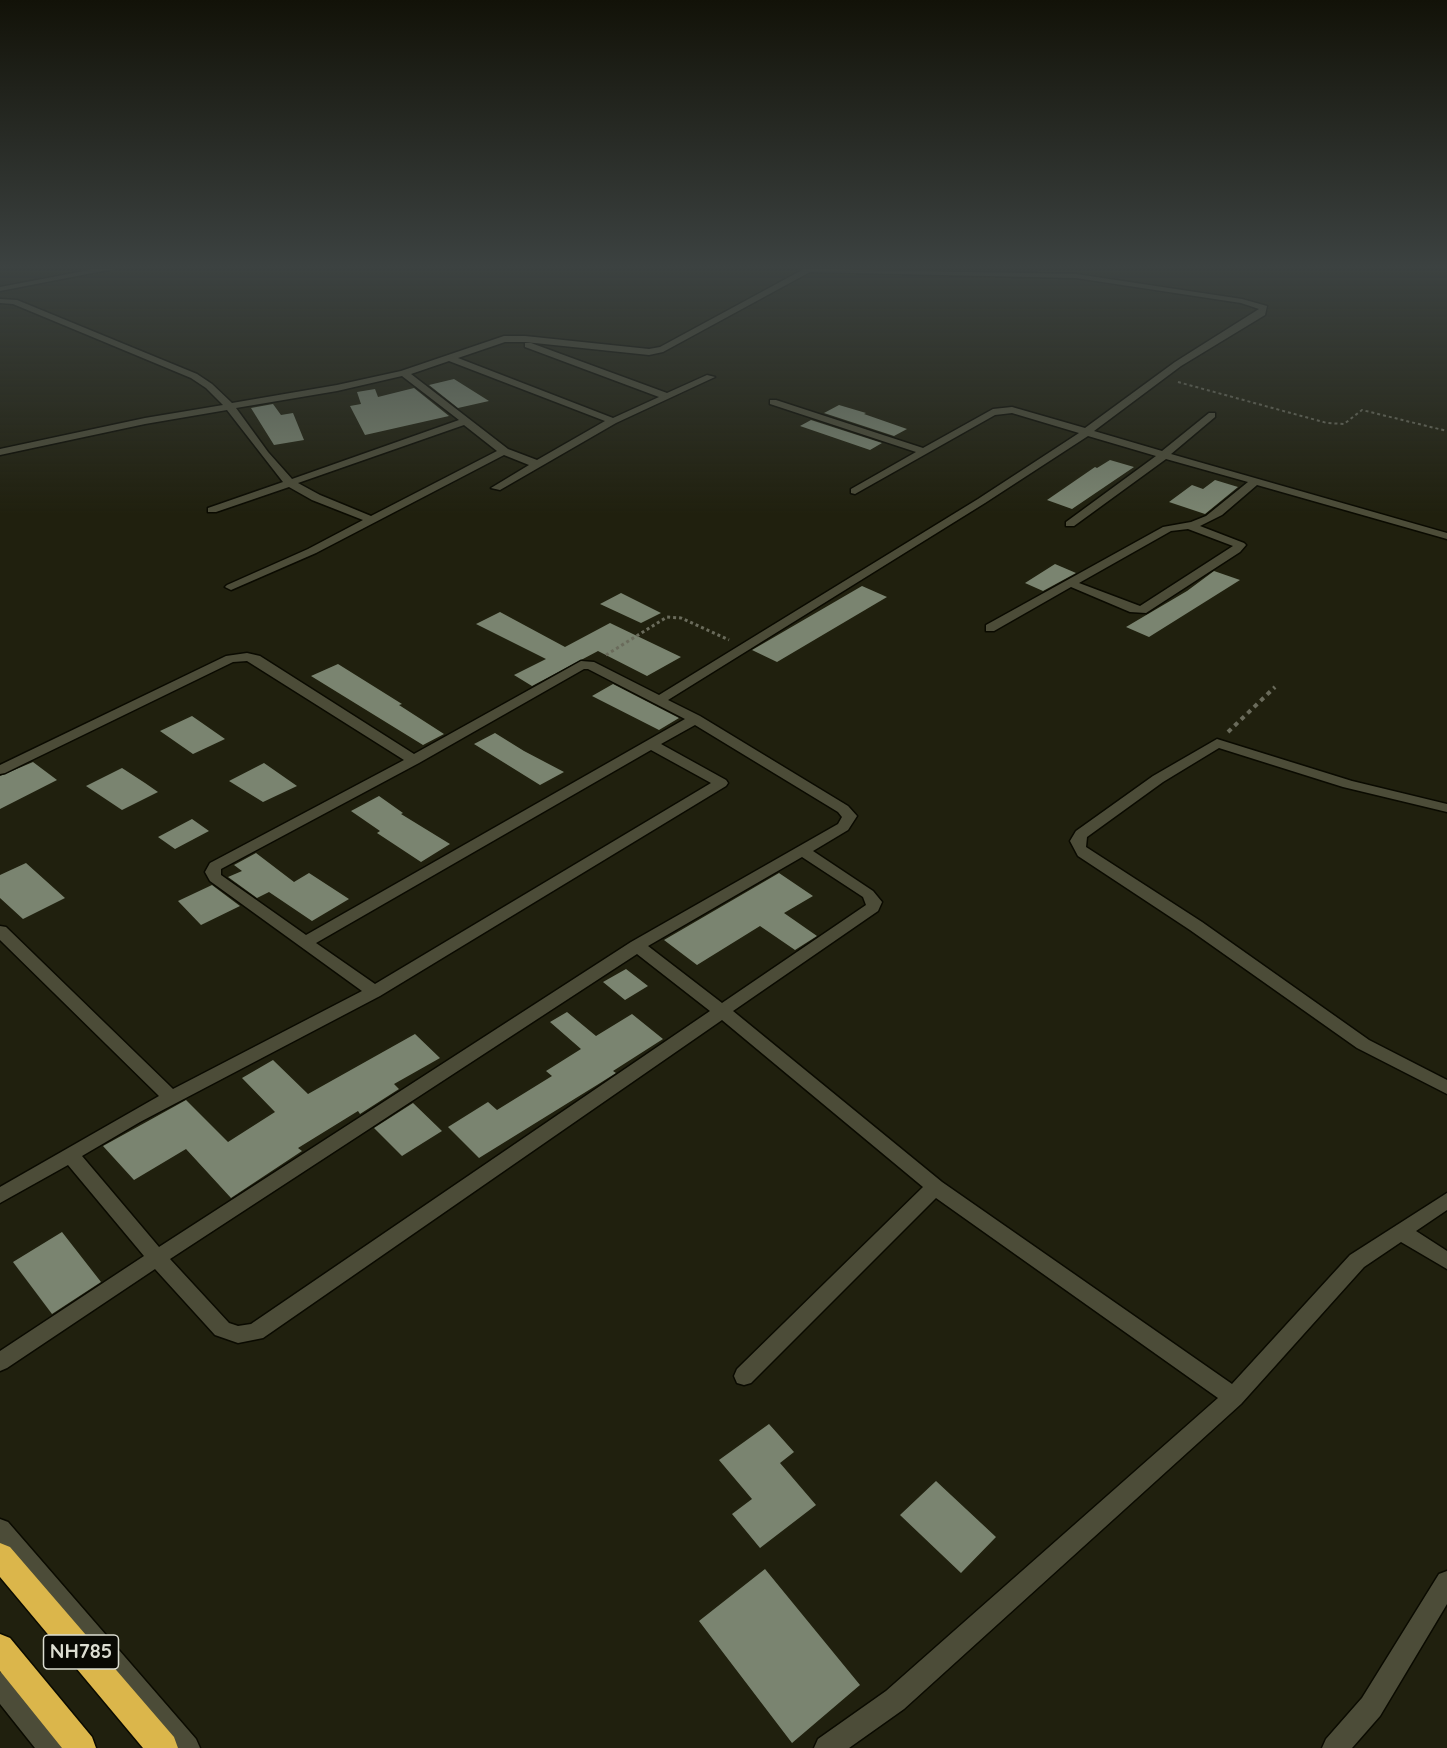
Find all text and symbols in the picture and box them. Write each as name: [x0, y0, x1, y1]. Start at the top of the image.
road number: NH785: [44, 1635, 118, 1669]

